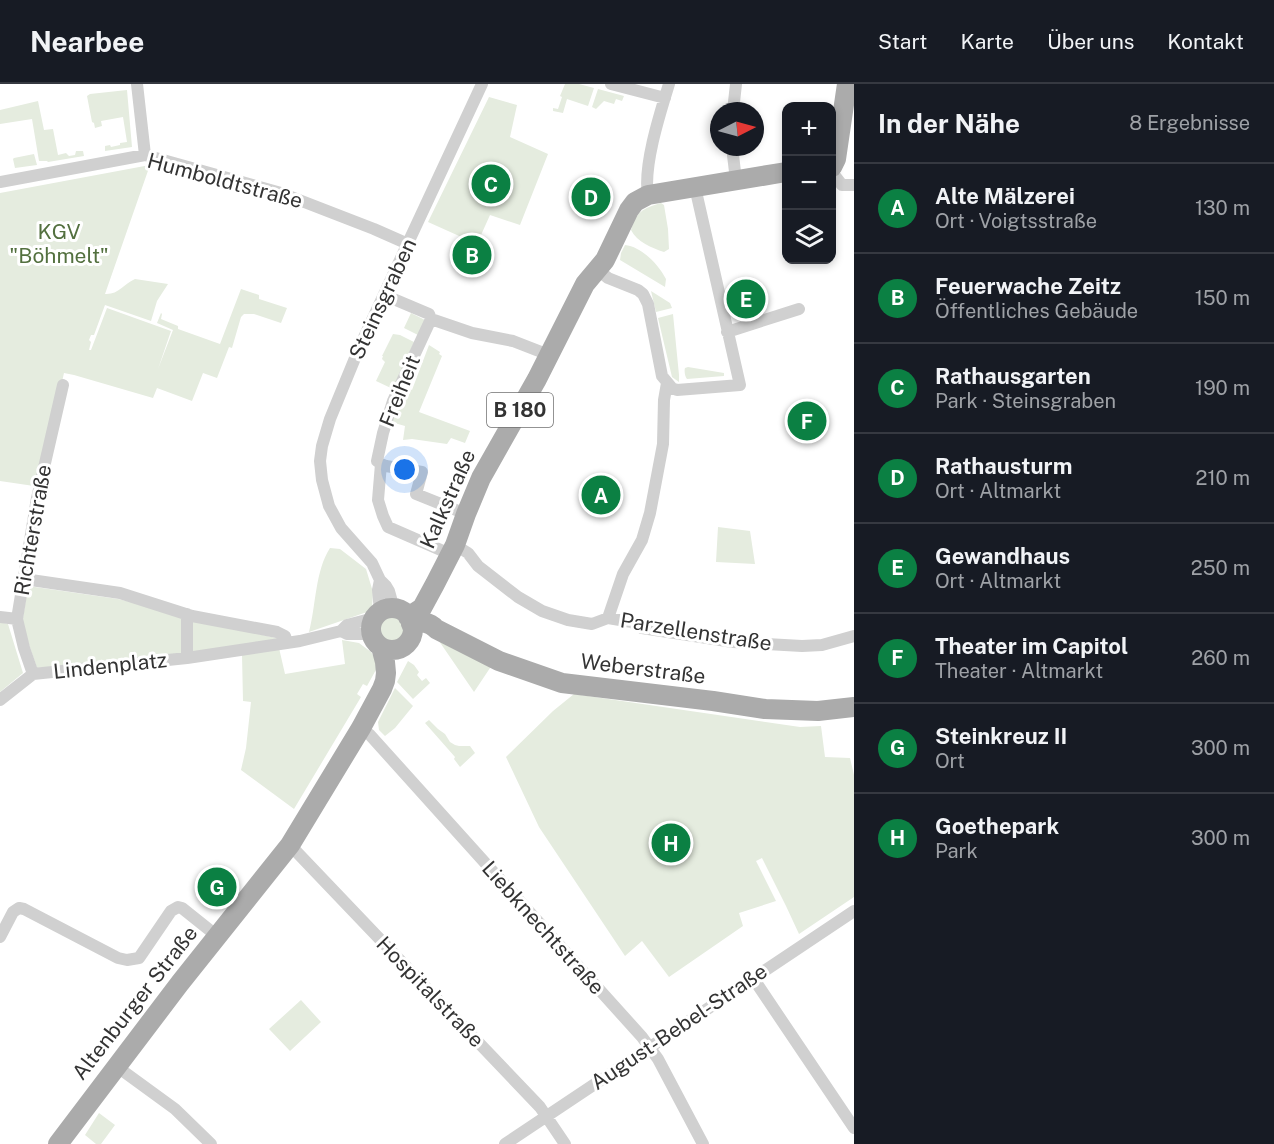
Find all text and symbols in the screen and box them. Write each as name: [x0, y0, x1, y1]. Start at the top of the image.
text: Nearbee: [30, 25, 144, 58]
text: Start: [878, 29, 927, 54]
text: Karte: [960, 29, 1014, 54]
text: Über uns: [1047, 29, 1134, 54]
text: Kontakt: [1167, 29, 1244, 54]
north arrow: [710, 102, 764, 156]
map controls: [782, 102, 836, 264]
button: +: [782, 102, 836, 156]
text: In der Nähe: [878, 108, 1020, 139]
text: 8 Ergebnisse: [1129, 111, 1250, 135]
street label: Humboldtstraße: [145, 148, 306, 213]
button: −: [782, 156, 836, 210]
pin: C: [472, 162, 510, 206]
pin: D: [572, 174, 610, 220]
text: Alte Mälzerei: [935, 183, 1075, 209]
text: A: [890, 196, 905, 220]
text: 130 m: [1195, 196, 1250, 220]
text: Ort · Voigtsstraße: [935, 209, 1097, 233]
button: layers: [782, 210, 836, 264]
park label: KGV "Böhmelt": [9, 219, 109, 268]
pin: B: [452, 232, 492, 278]
street label: Steinsgraben: [344, 234, 421, 363]
text: Feuerwache Zeitz: [935, 273, 1121, 299]
pin: E: [726, 276, 766, 322]
text: B: [891, 286, 904, 310]
text: 150 m: [1195, 286, 1250, 310]
text: Öffentliches Gebäude: [935, 299, 1138, 323]
street label: Freiheit: [374, 351, 425, 430]
text: Rathausgarten: [935, 363, 1091, 389]
text: C: [890, 376, 905, 400]
text: 190 m: [1195, 376, 1250, 400]
text: Park · Steinsgraben: [935, 389, 1116, 413]
road number: B 180: [487, 393, 553, 427]
pin: F: [788, 398, 826, 444]
street label: Kalkstraße: [415, 445, 480, 552]
text: Rathausturm: [935, 453, 1072, 479]
your location: [390, 455, 419, 484]
street label: Richterstraße: [9, 463, 56, 597]
text: D: [890, 466, 905, 490]
text: 210 m: [1196, 466, 1250, 490]
pin: A: [582, 472, 620, 518]
text: Ort · Altmarkt: [935, 479, 1061, 503]
text: Gewandhaus: [935, 543, 1070, 569]
text: E: [891, 556, 904, 580]
text: 250 m: [1191, 556, 1250, 580]
text: Ort · Altmarkt: [935, 569, 1061, 593]
street label: Parzellenstraße: [619, 607, 774, 656]
text: Theater im Capitol: [935, 633, 1128, 659]
text: F: [891, 646, 904, 670]
text: 260 m: [1191, 646, 1250, 670]
street label: Lindenplatz: [52, 647, 168, 684]
street label: Weberstraße: [579, 648, 707, 689]
text: Theater · Altmarkt: [935, 659, 1103, 683]
text: Steinkreuz II: [935, 723, 1067, 749]
text: G: [890, 736, 905, 760]
text: 300 m: [1191, 736, 1250, 760]
text: Ort: [935, 749, 965, 773]
text: Goethepark: [935, 813, 1059, 839]
pin: H: [652, 820, 690, 866]
text: H: [890, 826, 905, 850]
text: 300 m: [1191, 826, 1250, 850]
text: Park: [935, 839, 978, 863]
street label: Liebknechtstraße: [477, 856, 610, 1000]
pin: G: [198, 864, 236, 910]
street label: Altenburger Straße: [67, 921, 202, 1085]
street label: Hospitalstraße: [371, 931, 489, 1052]
street label: August-Bebel-Straße: [586, 958, 772, 1095]

